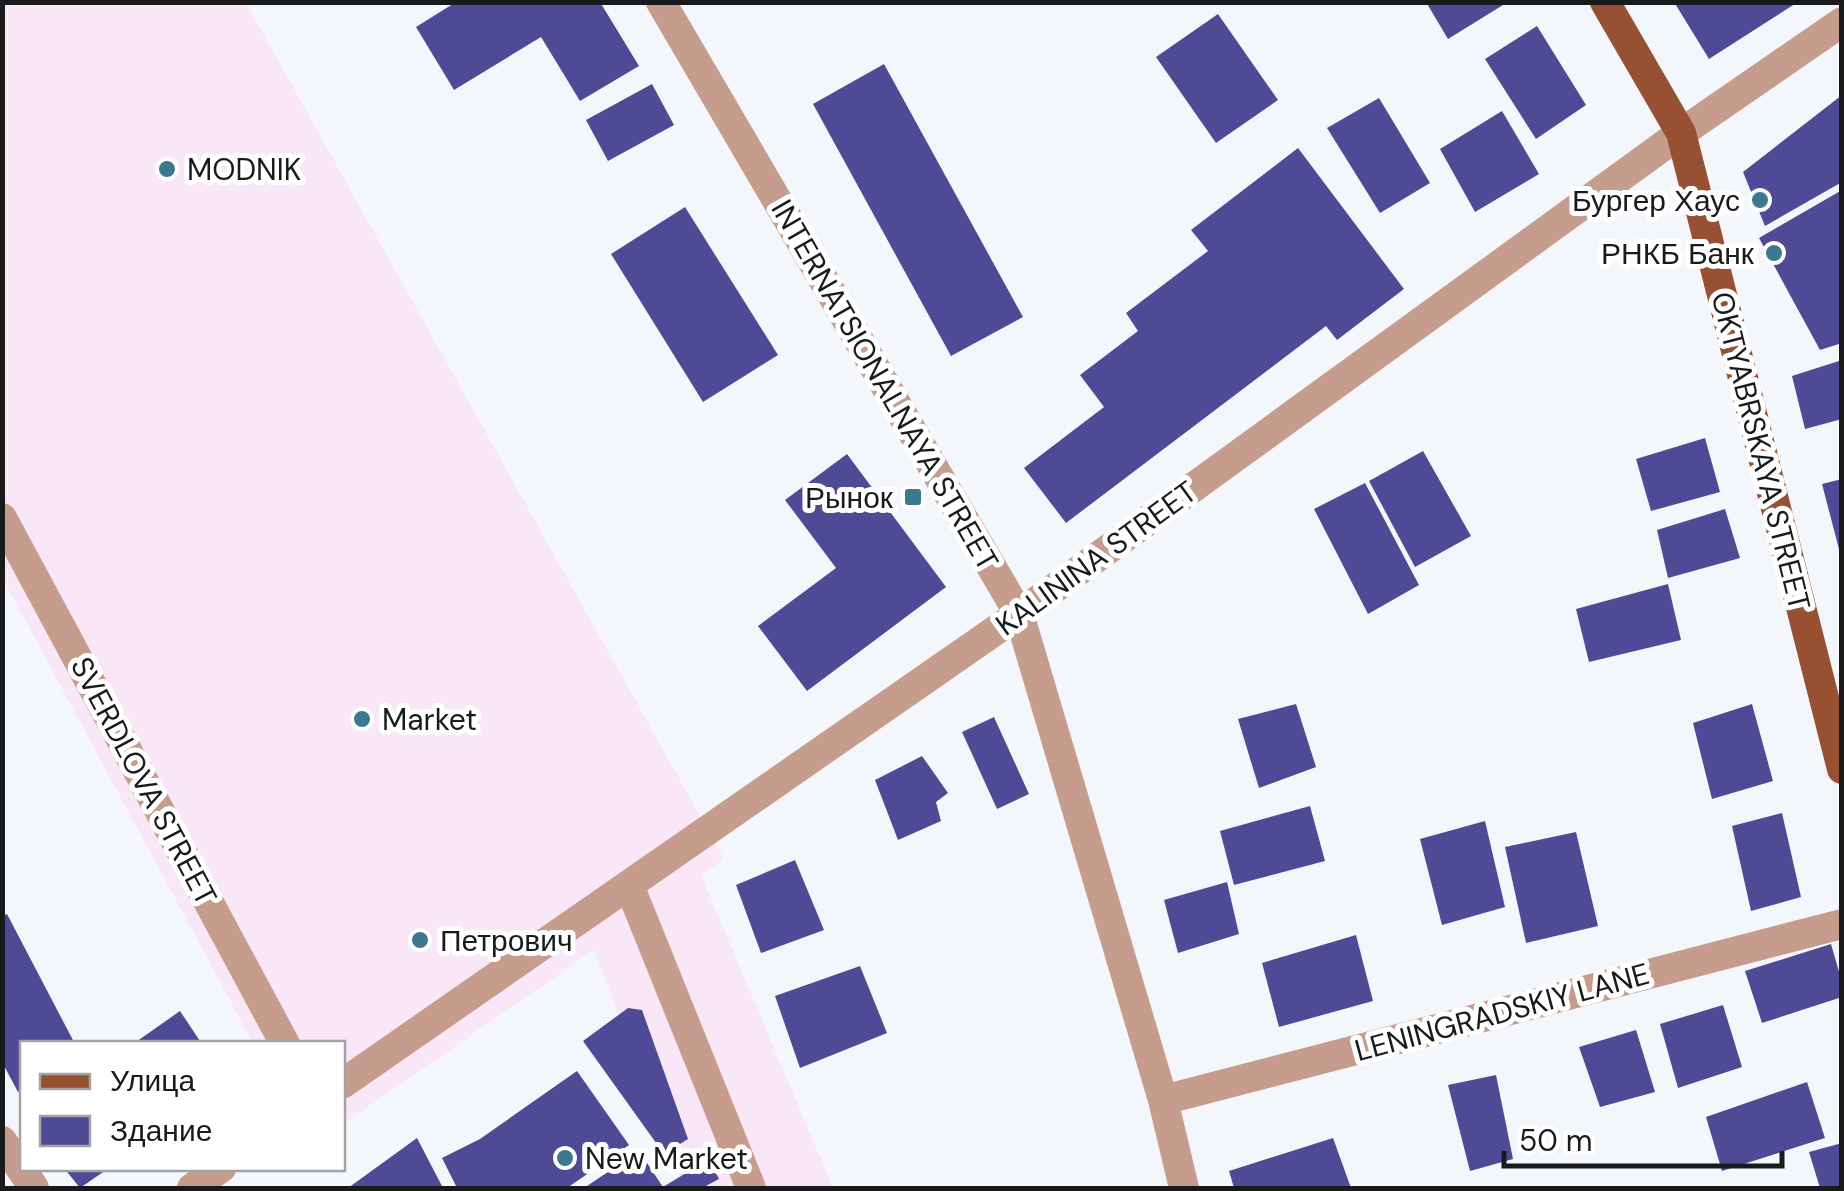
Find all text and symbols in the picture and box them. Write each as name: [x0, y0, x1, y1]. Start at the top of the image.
place label: MODNIK: [187, 150, 301, 189]
marker: MODNIK: [156, 158, 178, 180]
place label: Бургер Хаус: [1572, 181, 1740, 220]
marker: Бургер Хаус: [1749, 189, 1771, 211]
street label: INTERNATSIONALNAYA STREET: [763, 193, 1007, 577]
place label: РНКБ Банк: [1601, 234, 1755, 273]
marker: РНКБ Банк: [1763, 242, 1785, 264]
street label: OKTYABRSKAYA STREET: [1703, 288, 1819, 614]
street label: KALININA STREET: [988, 472, 1204, 644]
place label: Рынок: [805, 478, 894, 517]
marker: Рынок: [902, 486, 924, 508]
street label: SVERDLOVA STREET: [62, 650, 226, 912]
place label: Market: [382, 700, 477, 739]
marker: Market: [351, 708, 373, 730]
place label: Петрович: [440, 921, 573, 960]
marker: Петрович: [409, 929, 431, 951]
street label: LENINGRADSKIY LANE: [1351, 954, 1653, 1070]
legend: [20, 1041, 345, 1171]
text: Улица: [110, 1061, 195, 1100]
scale bar: [1504, 1106, 1782, 1168]
text: Здание: [110, 1111, 212, 1150]
text: 50 m: [1519, 1121, 1593, 1160]
place label: New Market: [585, 1139, 748, 1178]
marker: New Market: [554, 1147, 576, 1169]

